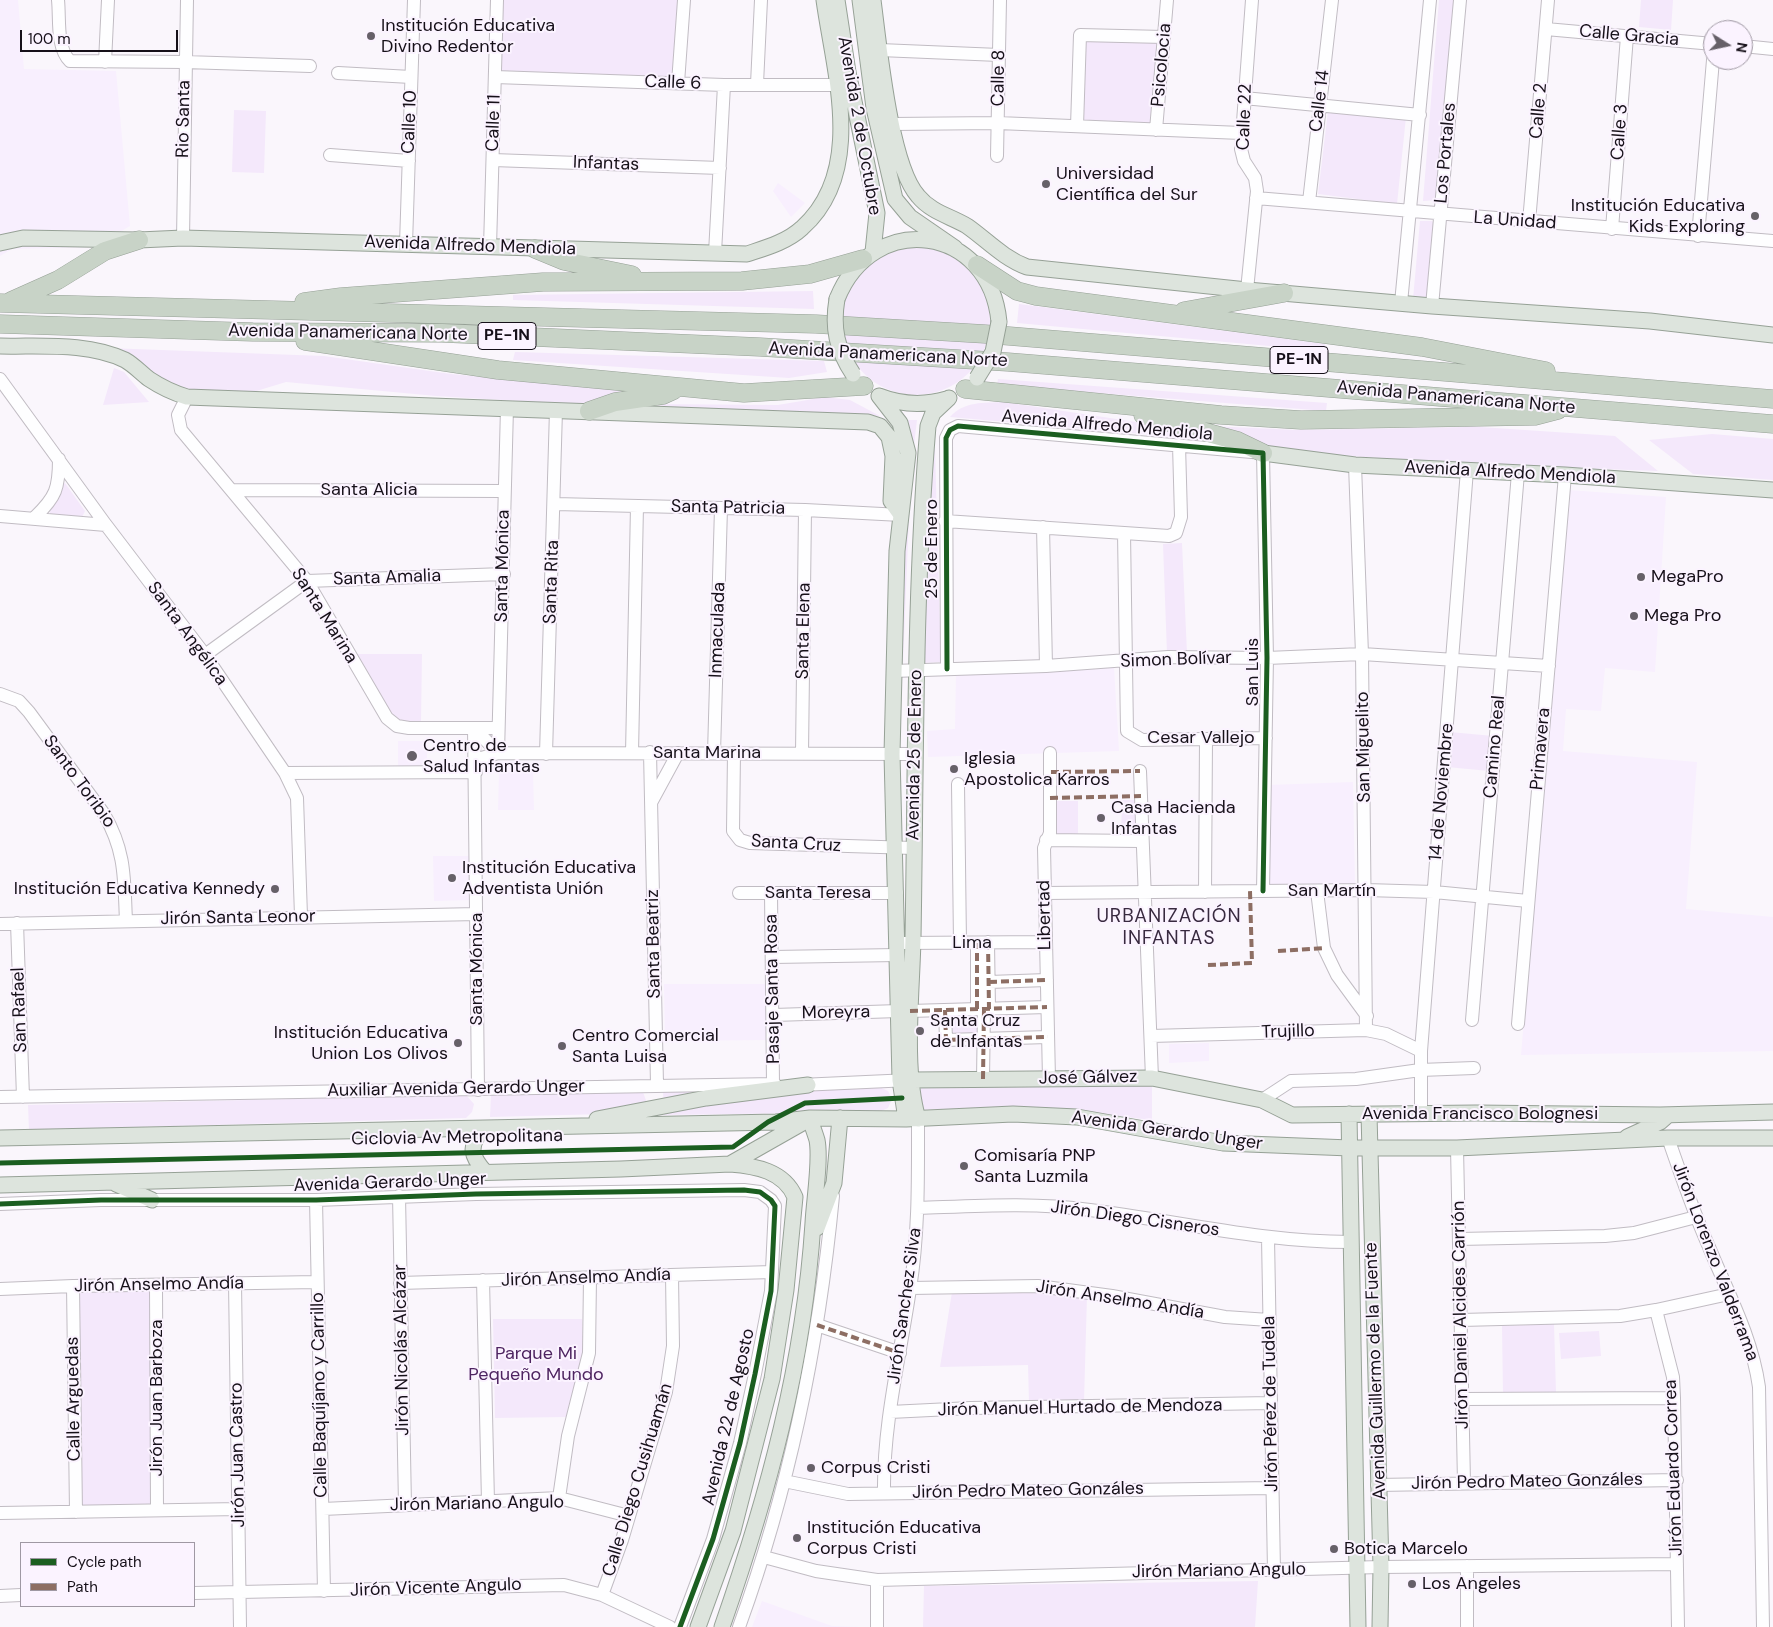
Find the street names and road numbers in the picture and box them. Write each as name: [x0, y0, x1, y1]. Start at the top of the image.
street label: Calle Gracia: [1578, 21, 1680, 51]
street label: Psicolocia: [1148, 22, 1176, 108]
street label: Avenida 2 de Octubre: [833, 35, 885, 217]
street label: Calle 8: [988, 49, 1010, 107]
street label: Calle 14: [1305, 69, 1335, 133]
street label: Calle 6: [644, 71, 702, 95]
street label: Rio Santa: [173, 80, 195, 158]
street label: Calle 2: [1526, 82, 1552, 140]
street label: Calle 22: [1233, 83, 1257, 151]
street label: Calle 10: [398, 90, 422, 154]
street label: Calle 11: [482, 94, 506, 152]
street label: Los Portales: [1431, 102, 1461, 204]
street label: Calle 3: [1607, 103, 1633, 161]
street label: Infantas: [572, 152, 640, 176]
street label: La Unidad: [1473, 207, 1557, 235]
street label: Avenida Alfredo Mendiola: [364, 232, 576, 260]
street label: Avenida Panamericana Norte: [228, 320, 468, 346]
road number: PE-1N: [478, 322, 536, 350]
street label: Avenida Panamericana Norte: [768, 338, 1008, 372]
road number: PE-1N: [1270, 346, 1328, 374]
street label: Avenida Panamericana Norte: [1336, 377, 1576, 419]
street label: Avenida Alfredo Mendiola: [1000, 406, 1214, 446]
street label: Avenida Alfredo Mendiola: [1404, 457, 1616, 489]
street label: Santa Alicia: [321, 479, 417, 501]
street label: Santa Patricia: [671, 496, 785, 520]
street label: 25 de Enero: [921, 499, 943, 599]
street label: Santa Mónica: [491, 509, 515, 623]
street label: Santa Rita: [540, 540, 564, 624]
street label: Santa Marina: [286, 564, 362, 668]
street label: Santa Amalia: [333, 565, 441, 591]
street label: Santa Angélica: [142, 578, 232, 690]
street label: Inmaculada: [706, 582, 730, 678]
street label: Santa Elena: [792, 582, 816, 680]
street label: San Luis: [1242, 638, 1264, 706]
street label: Simon Bolívar: [1120, 647, 1232, 673]
street label: Avenida 25 de Enero: [903, 669, 927, 841]
street label: San Miguelito: [1352, 691, 1376, 803]
street label: Camino Real: [1480, 695, 1510, 799]
street label: Primavera: [1527, 707, 1555, 791]
street label: 14 de Noviembre: [1425, 722, 1459, 862]
street label: Cesar Vallejo: [1147, 727, 1255, 749]
street label: Santo Toribio: [38, 731, 120, 833]
street label: Santa Marina: [653, 742, 761, 764]
street label: Santa Cruz: [750, 831, 842, 857]
street label: Libertad: [1034, 880, 1056, 950]
street label: San Martín: [1288, 880, 1376, 902]
street label: Santa Teresa: [765, 882, 871, 904]
street label: Santa Beatriz: [642, 889, 666, 999]
street label: Jirón Santa Leonor: [160, 906, 316, 930]
street label: Santa Mónica: [466, 913, 488, 1025]
street label: Pasaje Santa Rosa: [761, 914, 785, 1064]
street label: Lima: [952, 932, 992, 954]
street label: San Rafael: [8, 967, 32, 1053]
street label: Moreyra: [802, 1002, 870, 1024]
street label: Trujillo: [1261, 1020, 1315, 1044]
street label: José Gálvez: [1038, 1066, 1138, 1090]
street label: Auxiliar Avenida Gerardo Unger: [327, 1076, 585, 1102]
street label: Avenida Francisco Bolognesi: [1362, 1103, 1598, 1125]
street label: Avenida Gerardo Unger: [1070, 1107, 1264, 1155]
street label: Ciclovia Av Metropolitana: [351, 1125, 563, 1151]
street label: Jirón Lorenzo Valderrama: [1667, 1160, 1763, 1364]
street label: Avenida Gerardo Unger: [293, 1169, 487, 1197]
street label: Jirón Diego Cisneros: [1049, 1196, 1221, 1242]
street label: Jirón Daniel Alcides Carrión: [1448, 1201, 1474, 1429]
street label: Jirón Sanchez Silva: [883, 1227, 927, 1385]
street label: Avenida Guillermo de la Fuente: [1361, 1242, 1391, 1500]
street label: Jirón Nicolás Alcázar: [390, 1264, 414, 1436]
street label: Jirón Anselmo Andía: [501, 1264, 671, 1292]
street label: Jirón Anselmo Andía: [74, 1273, 244, 1297]
street label: Jirón Anselmo Andía: [1034, 1276, 1206, 1324]
street label: Calle Baquíjano y Carrillo: [307, 1292, 333, 1498]
street label: Jirón Pérez de Tudela: [1259, 1316, 1283, 1492]
street label: Jirón Juan Barboza: [146, 1320, 168, 1476]
street label: Avenida 22 de Agosto: [698, 1326, 760, 1508]
street label: Calle Arguedas: [62, 1336, 86, 1462]
street label: Jirón Eduardo Correa: [1660, 1379, 1688, 1557]
street label: Calle Diego Cusihuamán: [598, 1381, 678, 1579]
street label: Jirón Juan Castro: [226, 1382, 250, 1528]
street label: Jirón Manuel Hurtado de Mendoza: [937, 1395, 1223, 1421]
street label: Jirón Pedro Mateo Gonzáles: [1411, 1469, 1643, 1495]
street label: Jirón Pedro Mateo Gonzáles: [912, 1478, 1144, 1504]
street label: Jirón Mariano Angulo: [390, 1492, 564, 1516]
street label: Jirón Mariano Angulo: [1132, 1559, 1306, 1583]
street label: Jirón Vicente Angulo: [350, 1574, 522, 1602]

